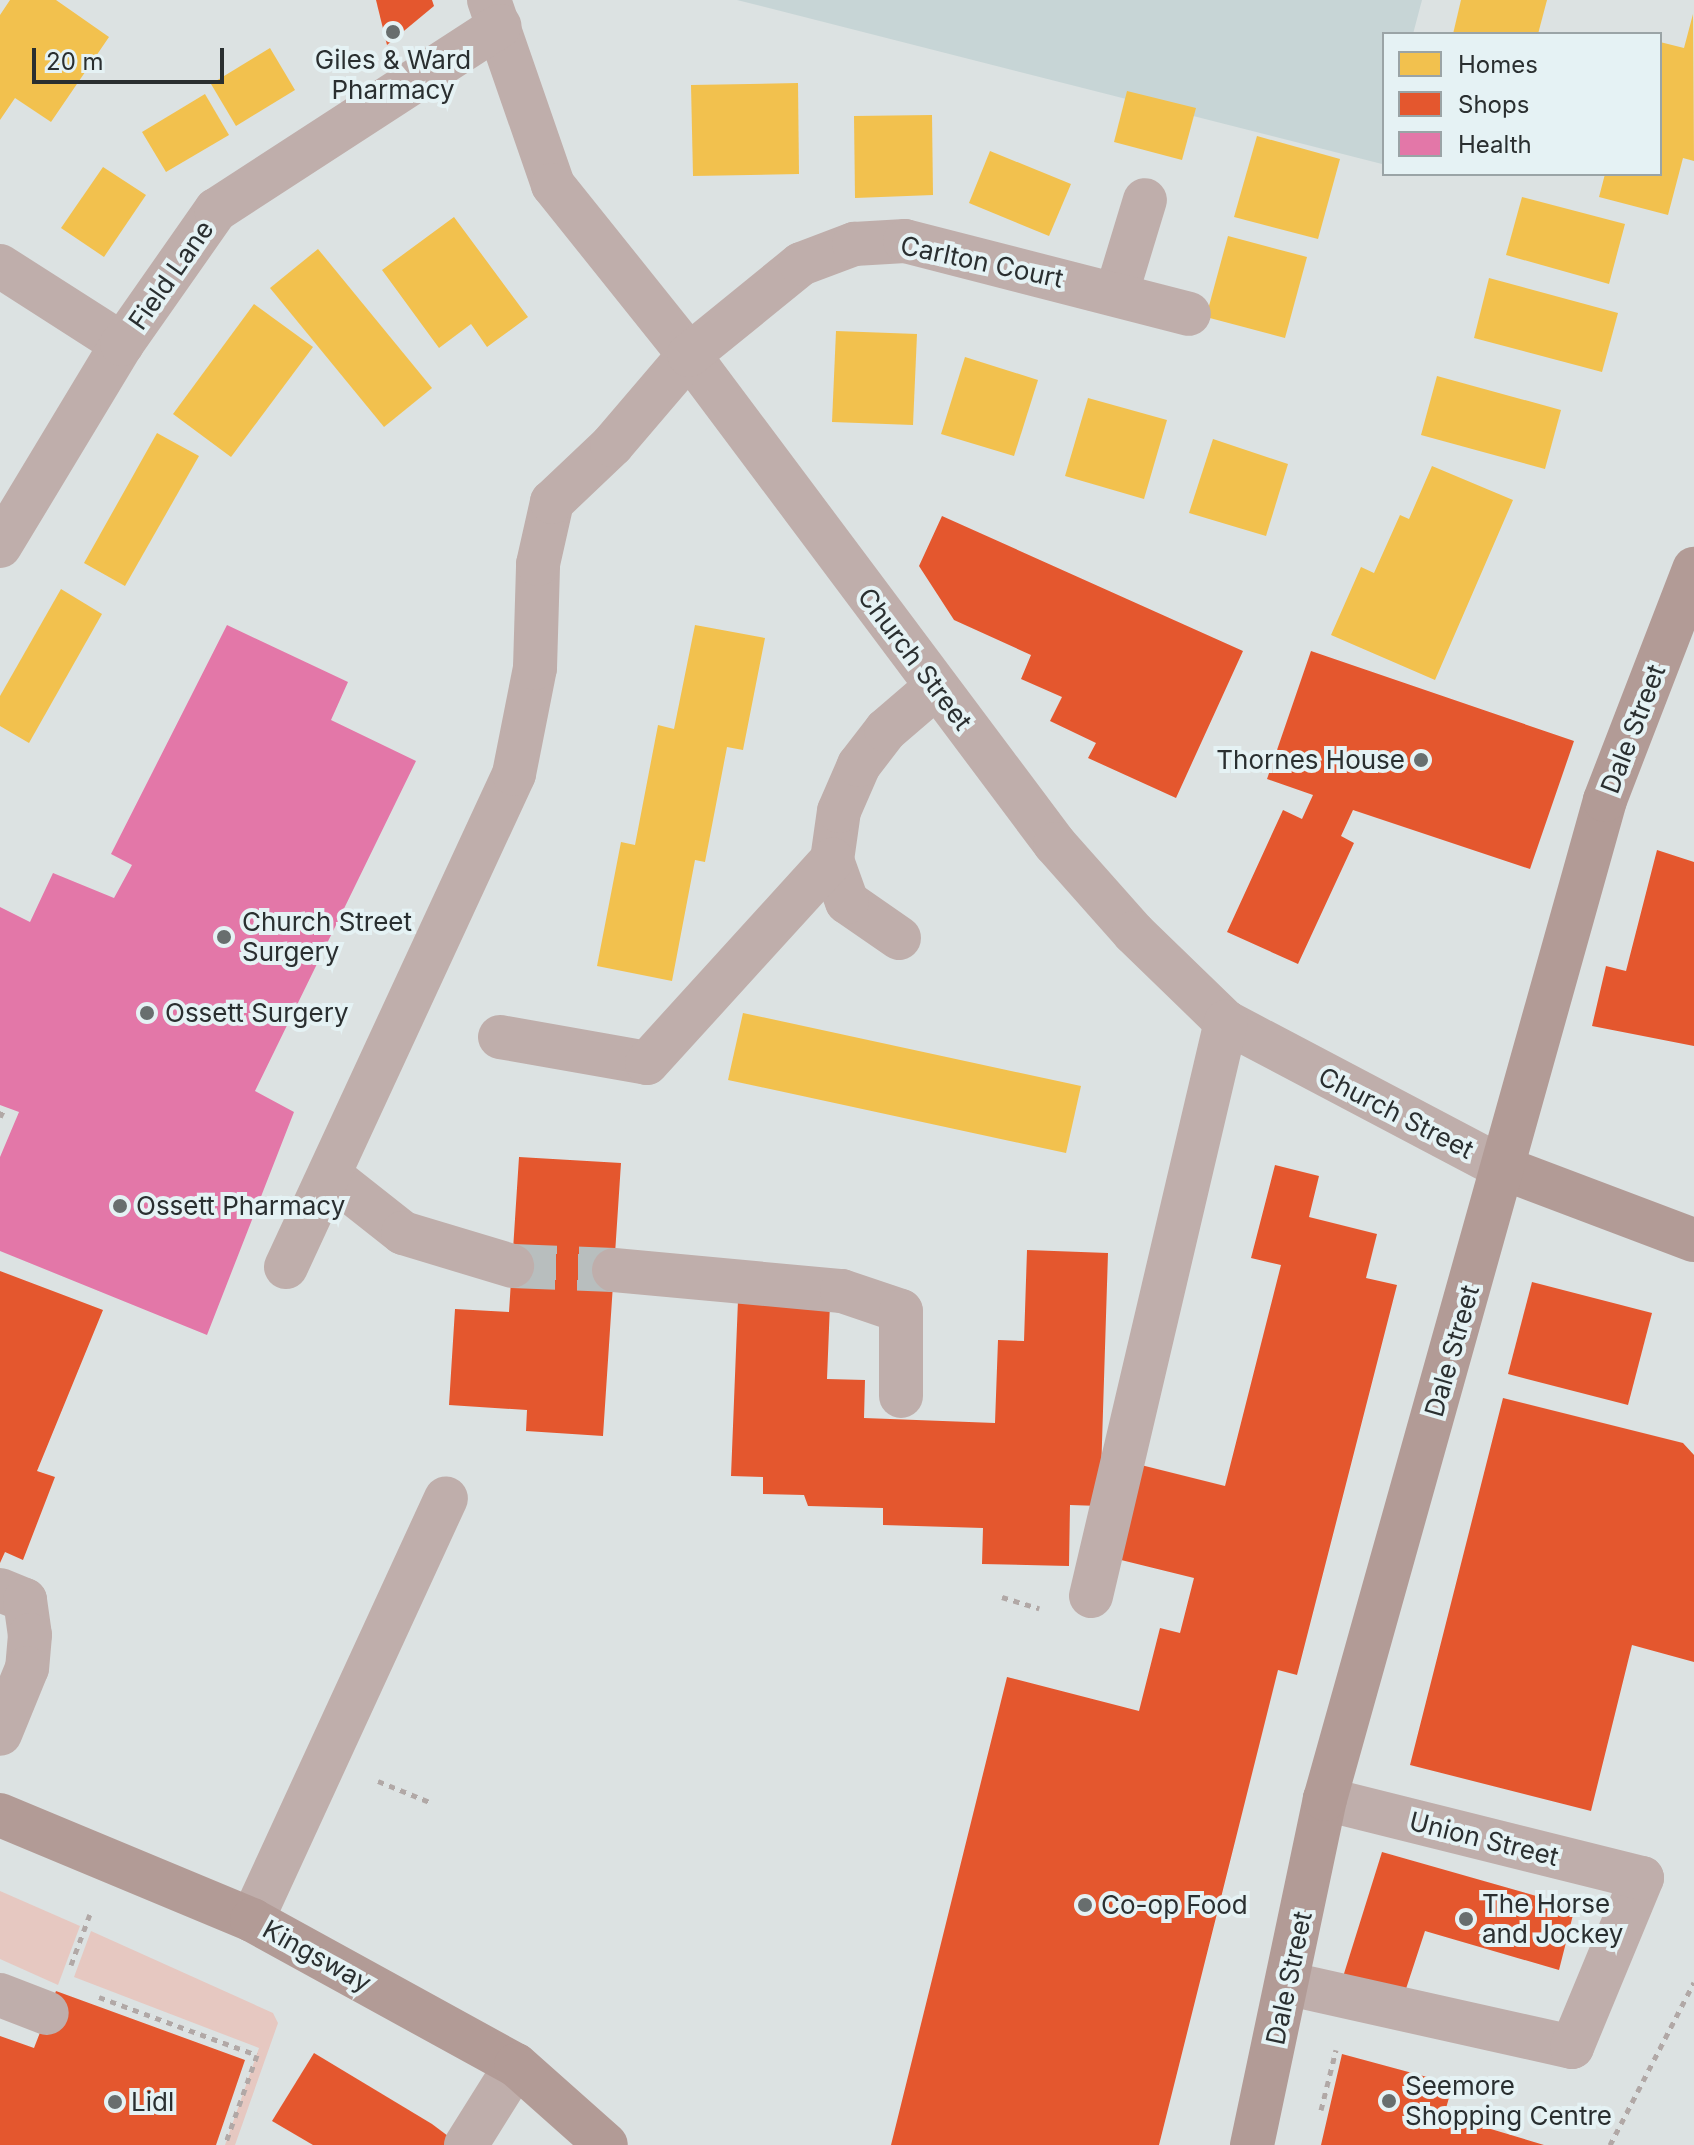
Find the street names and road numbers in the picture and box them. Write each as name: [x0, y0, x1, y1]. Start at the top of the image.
street label: Field Lane: [122, 214, 220, 336]
street label: Carlton Court: [898, 230, 1066, 294]
street label: Church Street: [851, 582, 979, 736]
street label: Dale Street: [1594, 660, 1672, 798]
street label: Church Street: [1313, 1061, 1479, 1165]
street label: Dale Street: [1418, 1282, 1486, 1420]
street label: Union Street: [1406, 1805, 1562, 1873]
street label: Dale Street: [1260, 1908, 1318, 2048]
street label: Kingsway: [257, 1913, 377, 1999]

